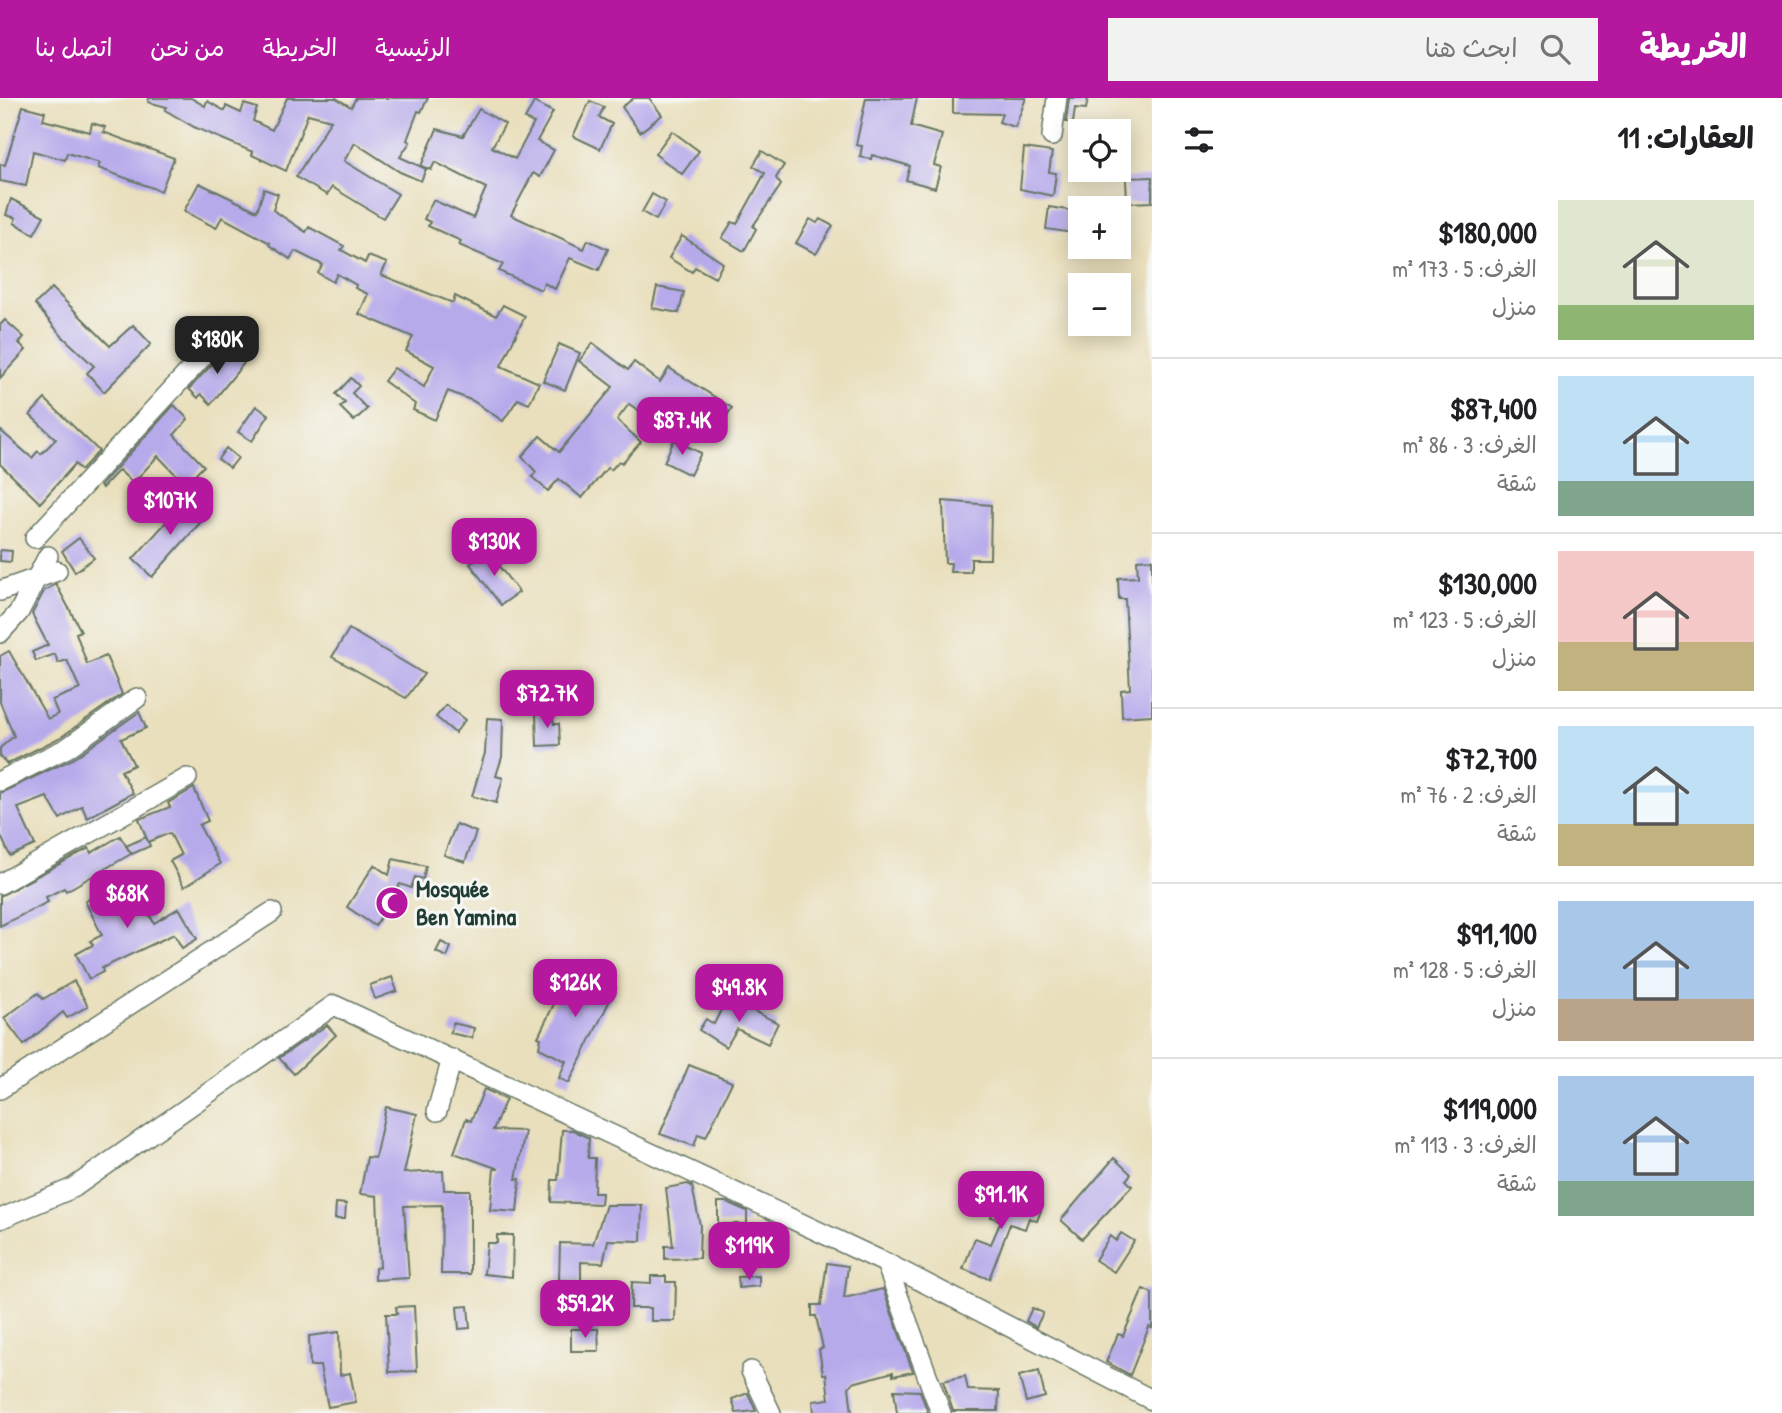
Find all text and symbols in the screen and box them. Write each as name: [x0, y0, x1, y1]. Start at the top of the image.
search box: [1108, 18, 1598, 81]
text: الخريطة: [1640, 24, 1747, 68]
text: ابحث هنا: [1425, 30, 1518, 65]
icon: search: [1536, 30, 1574, 68]
text: اتصل بنا: [35, 31, 112, 63]
text: من نحن: [150, 31, 224, 63]
text: الخريطة: [262, 31, 337, 63]
text: الرئيسية: [375, 31, 451, 63]
text: العقارات: 11: [1618, 117, 1754, 157]
map controls: [1068, 119, 1131, 336]
button: locate: [1068, 119, 1131, 182]
icon: filters: [1180, 121, 1218, 159]
button: +: [1068, 196, 1131, 259]
text: $180,000: [1438, 212, 1537, 252]
icon: home: [1614, 228, 1698, 312]
text: الغرف: 5 · 173 m²: [1392, 253, 1537, 284]
button: −: [1068, 273, 1131, 336]
text: منزل: [1492, 291, 1537, 322]
pin: $180K: [168, 316, 266, 376]
text: $180K: [191, 323, 243, 354]
text: $87,400: [1450, 388, 1537, 428]
pin: $87.4K: [625, 398, 739, 457]
text: $87.4K: [653, 404, 711, 435]
icon: home: [1614, 404, 1698, 488]
text: الغرف: 3 · 86 m²: [1402, 429, 1537, 460]
text: شقة: [1497, 467, 1537, 498]
pin: $107K: [121, 478, 219, 537]
text: $107K: [143, 484, 197, 515]
pin: $130K: [445, 518, 543, 578]
text: $130K: [468, 525, 520, 556]
text: $130,000: [1438, 563, 1537, 603]
icon: home: [1614, 579, 1698, 663]
text: الغرف: 5 · 123 m²: [1393, 604, 1537, 635]
text: منزل: [1492, 642, 1537, 673]
pin: $72.7K: [490, 670, 604, 730]
text: $72.7K: [516, 677, 578, 708]
text: $72,700: [1445, 738, 1537, 778]
icon: home: [1614, 754, 1698, 838]
text: الغرف: 2 · 76 m²: [1401, 779, 1537, 810]
text: شقة: [1497, 817, 1537, 848]
pin: $68K: [86, 870, 168, 930]
place label: Mosquée Ben Yamina: [416, 872, 517, 932]
text: $68K: [106, 877, 148, 908]
mosque icon: Mosquée Ben Yamina: [373, 884, 411, 922]
text: $91,100: [1456, 913, 1537, 953]
icon: home: [1614, 929, 1698, 1013]
text: الغرف: 5 · 128 m²: [1393, 954, 1537, 985]
pin: $126K: [526, 960, 624, 1019]
pin: $49.8K: [682, 964, 796, 1024]
text: $126K: [549, 966, 601, 997]
text: $49.8K: [711, 971, 767, 1002]
text: منزل: [1492, 992, 1537, 1023]
text: $119,000: [1443, 1088, 1537, 1128]
icon: home: [1614, 1104, 1698, 1188]
text: الغرف: 3 · 113 m²: [1395, 1129, 1537, 1160]
text: شقة: [1497, 1167, 1537, 1198]
pin: $91.1K: [944, 1172, 1058, 1231]
text: $91.1K: [974, 1178, 1028, 1209]
pin: $119K: [700, 1222, 798, 1282]
text: $119K: [725, 1229, 773, 1260]
pin: $59.2K: [528, 1280, 642, 1340]
text: $59.2K: [556, 1287, 614, 1318]

